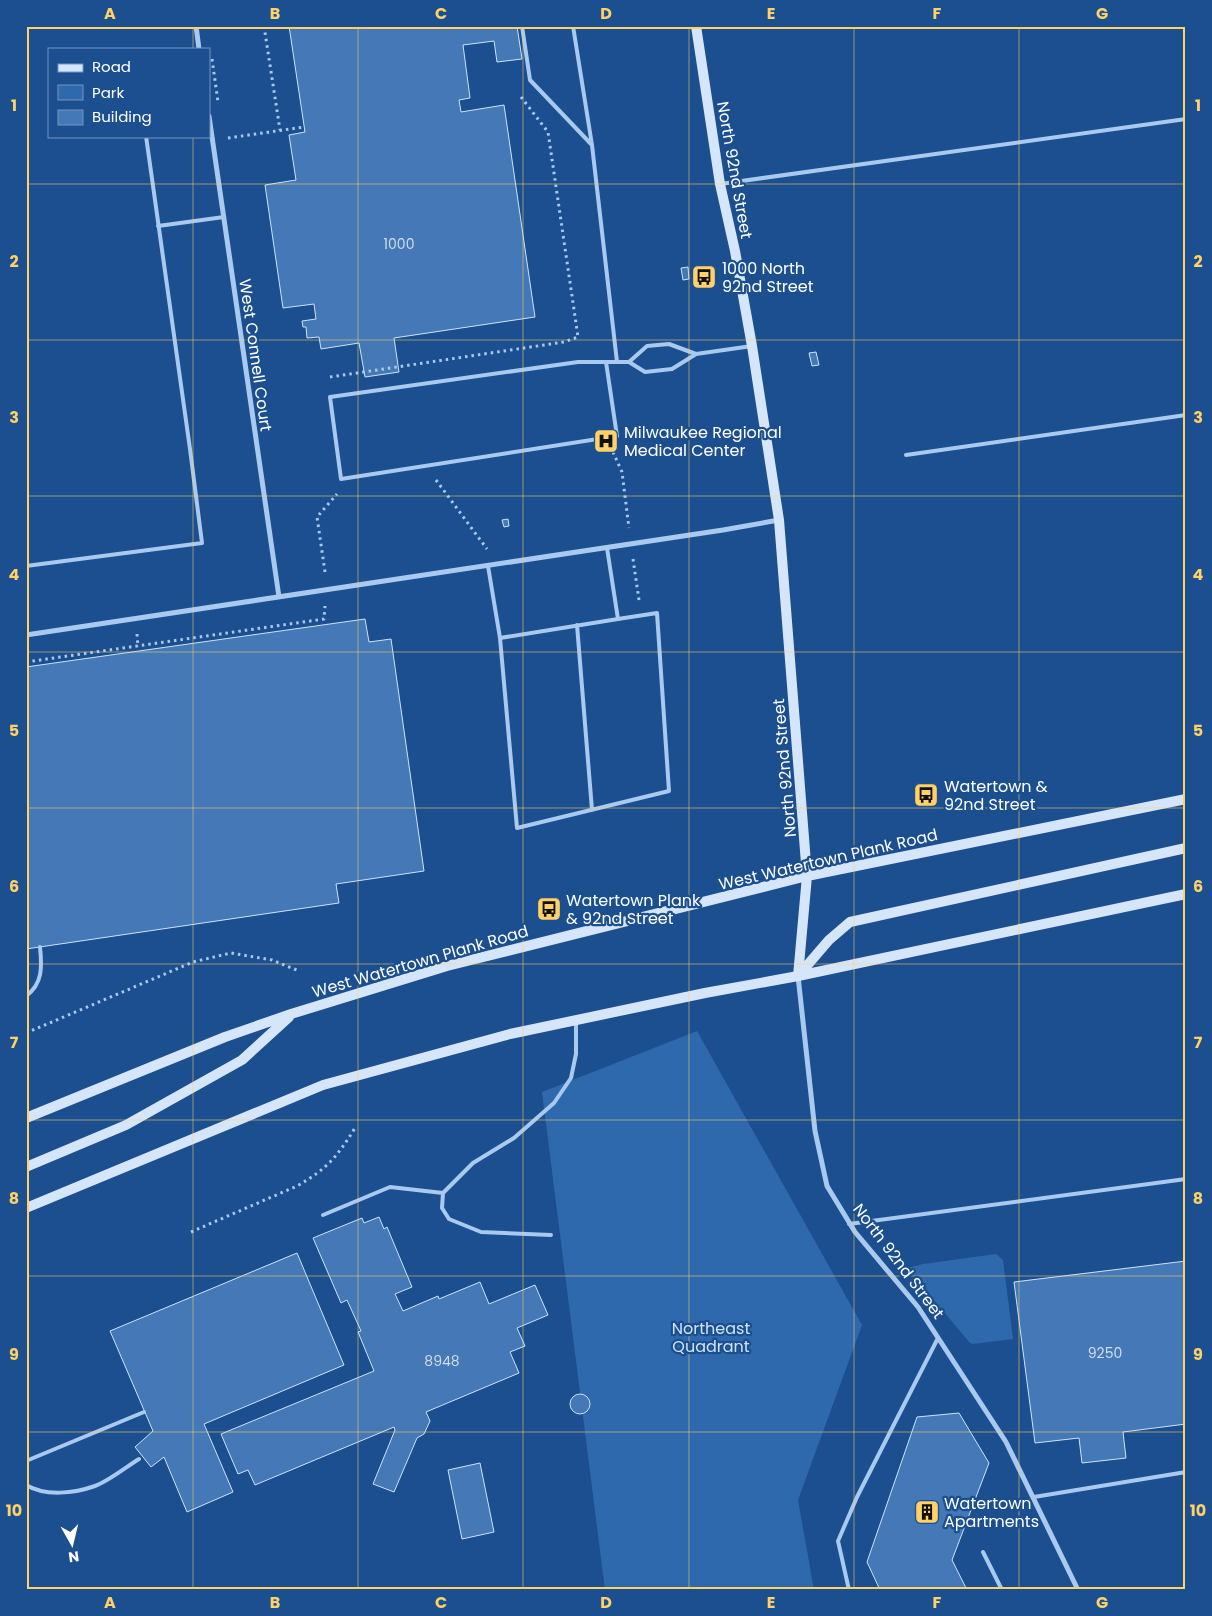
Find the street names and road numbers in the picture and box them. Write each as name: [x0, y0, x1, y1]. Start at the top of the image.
street label: North 92nd Street: [711, 100, 758, 241]
street label: West Connell Court: [233, 277, 278, 433]
street label: North 92nd Street: [767, 697, 802, 838]
street label: West Watertown Plank Road: [716, 823, 940, 896]
street label: West Watertown Plank Road: [309, 920, 531, 1003]
street label: North 92nd Street: [848, 1199, 950, 1324]

